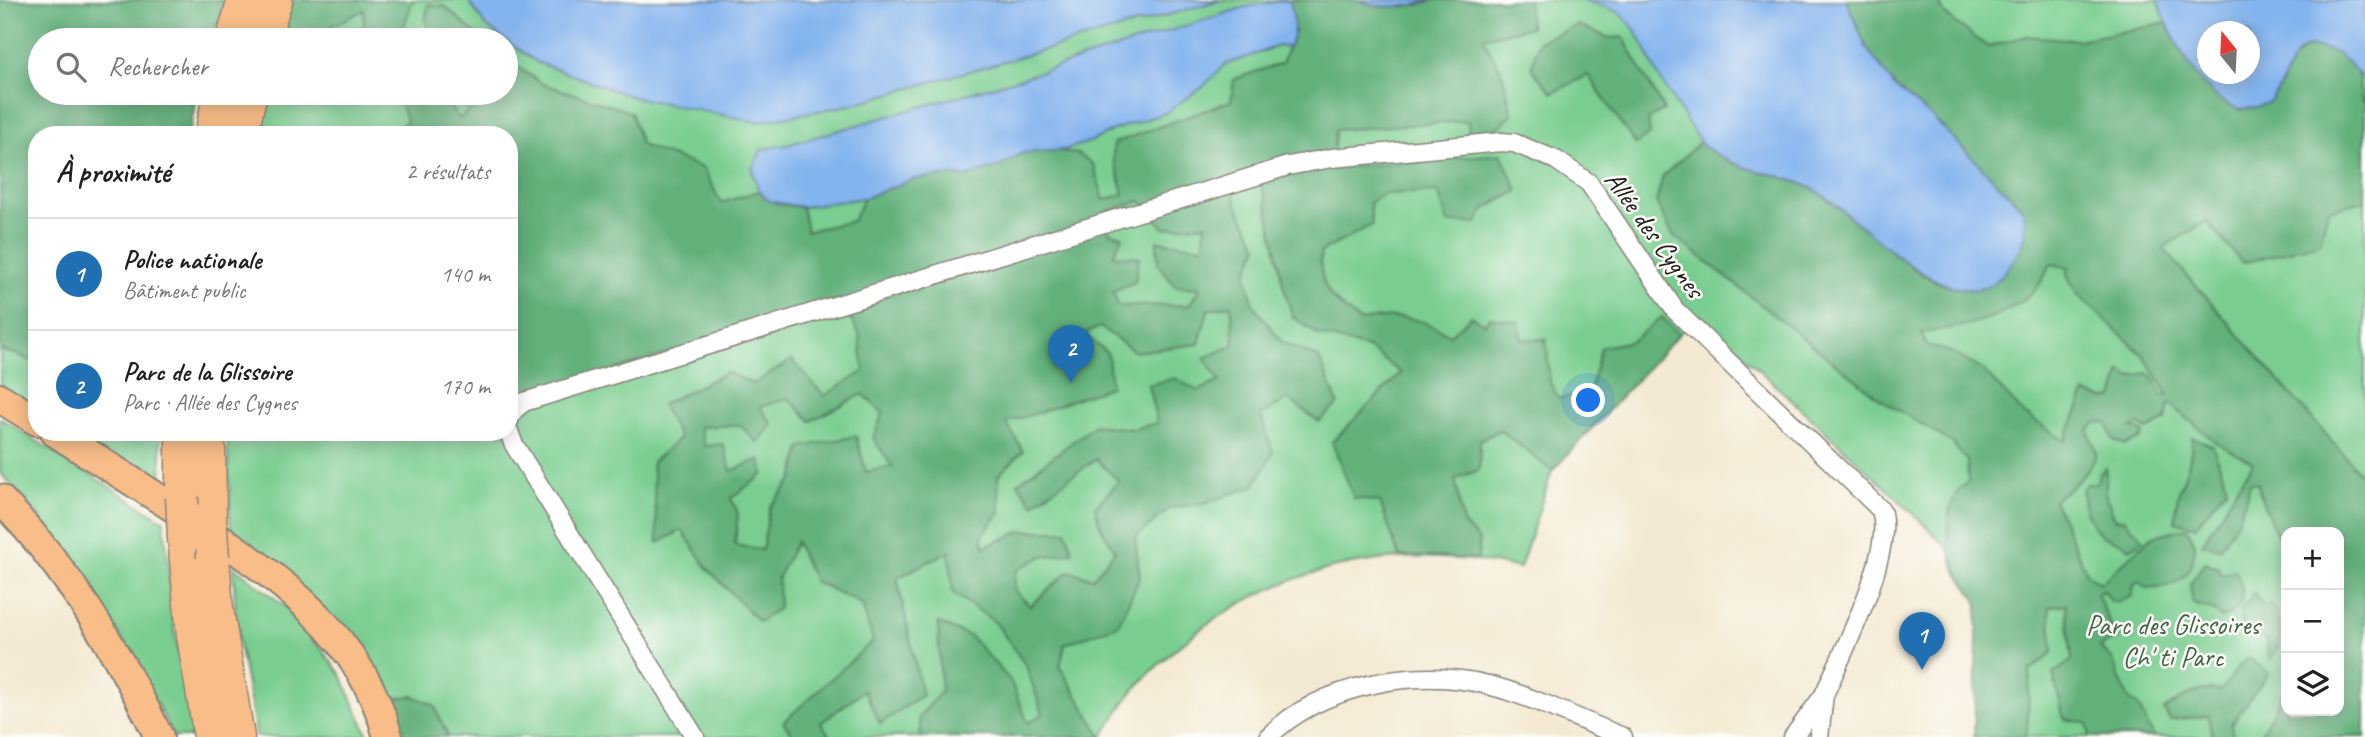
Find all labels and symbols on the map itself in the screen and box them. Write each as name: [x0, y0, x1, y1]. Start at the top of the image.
north arrow: [2197, 21, 2260, 84]
street label: Allée des Cygnes: [1597, 163, 1714, 306]
pin: 2: [1048, 325, 1094, 383]
your location: [1571, 383, 1605, 417]
park label: Parc des Glissoires Ch' ti Parc: [2086, 607, 2262, 674]
pin: 1: [1899, 612, 1945, 670]

